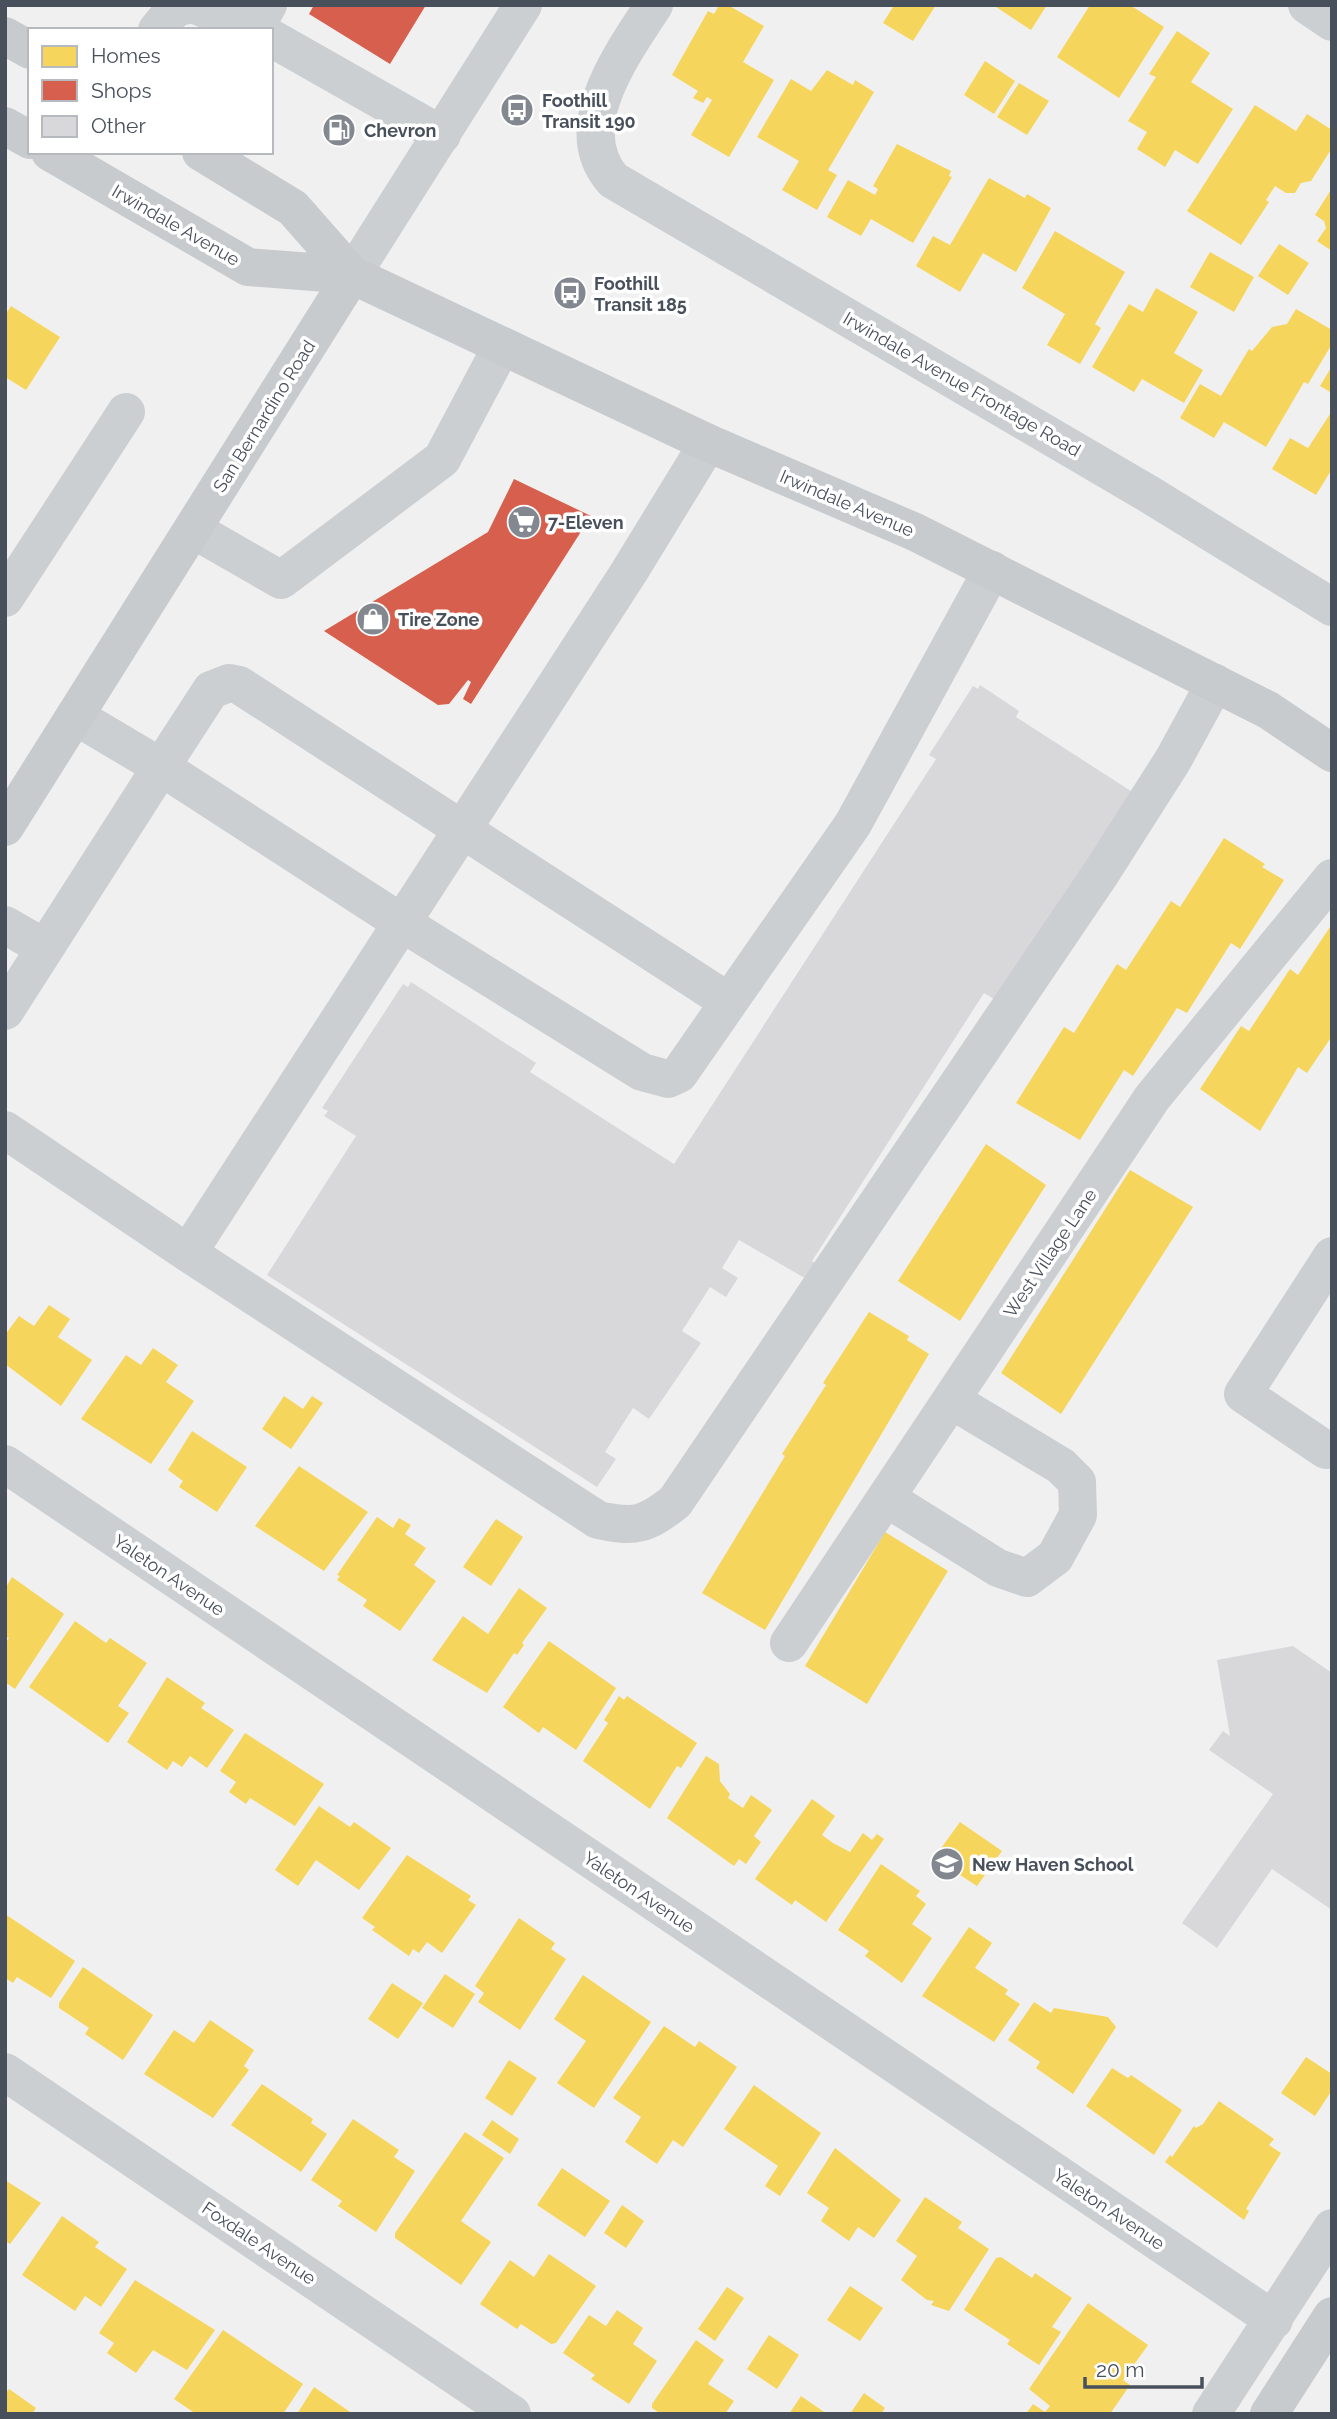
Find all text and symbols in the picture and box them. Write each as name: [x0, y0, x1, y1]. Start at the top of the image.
legend: [28, 28, 273, 154]
text: Homes: [91, 43, 161, 68]
text: Shops: [91, 78, 152, 103]
place label: Foothill Transit 190: [542, 90, 636, 132]
bus stop icon: Foothill Transit 190: [498, 91, 536, 129]
fuel station icon: Chevron: [320, 111, 358, 149]
text: Other: [91, 113, 146, 138]
place label: Chevron: [364, 120, 436, 141]
street label: Irwindale Avenue: [109, 180, 244, 270]
place label: Foothill Transit 185: [594, 273, 687, 315]
bus stop icon: Foothill Transit 185: [551, 274, 589, 312]
street label: Irwindale Avenue Frontage Road: [840, 307, 1084, 461]
street label: San Bernardino Road: [209, 336, 319, 496]
street label: Irwindale Avenue: [777, 465, 918, 541]
supermarket icon: 7-Eleven: [505, 503, 543, 541]
place label: 7-Eleven: [548, 512, 624, 533]
shop icon: Tire Zone: [354, 600, 392, 638]
place label: Tire Zone: [398, 609, 480, 630]
street label: West Village Lane: [999, 1184, 1101, 1321]
street label: Yaleton Avenue: [109, 1530, 229, 1620]
school or university icon: New Haven School: [928, 1845, 966, 1883]
street label: Yaleton Avenue: [579, 1847, 699, 1937]
place label: New Haven School: [972, 1854, 1134, 1875]
street label: Yaleton Avenue: [1049, 2164, 1169, 2254]
street label: Foxdale Avenue: [198, 2197, 320, 2289]
scale bar: [1085, 2346, 1202, 2390]
text: 20 m: [1096, 2357, 1144, 2382]

